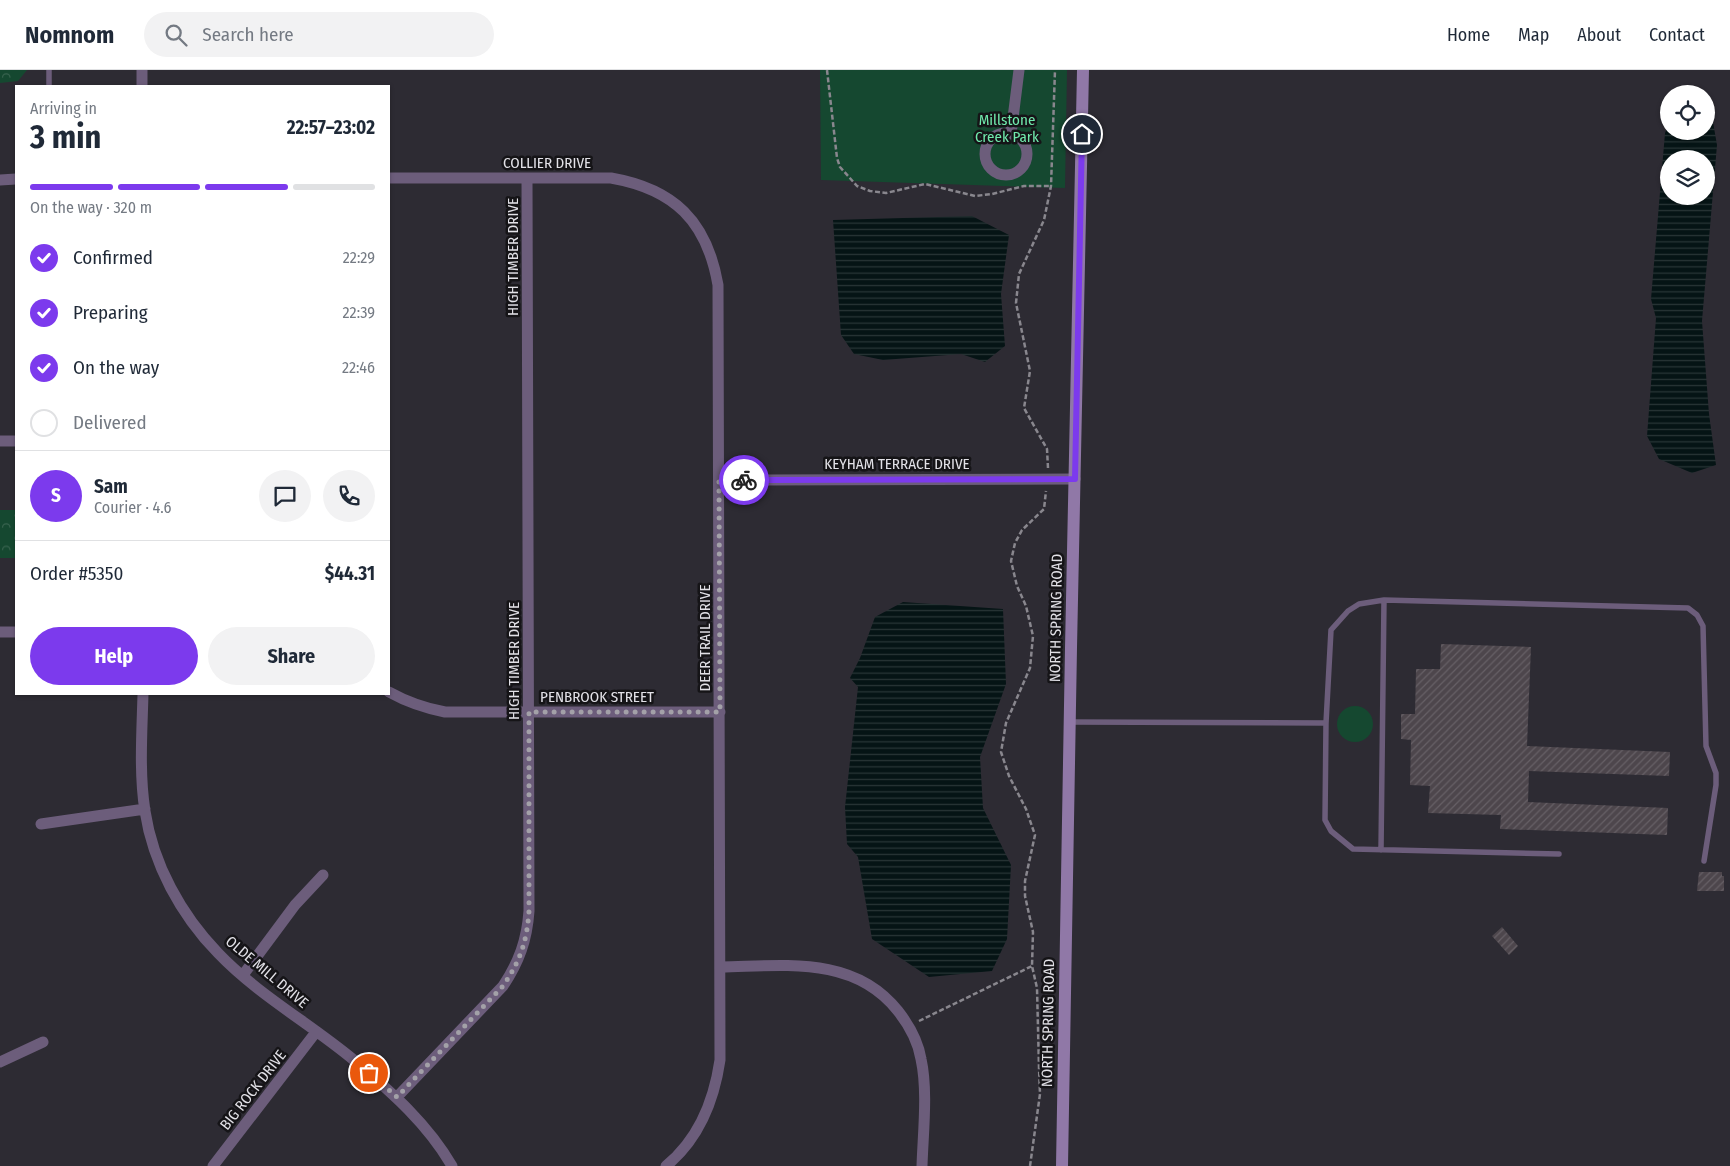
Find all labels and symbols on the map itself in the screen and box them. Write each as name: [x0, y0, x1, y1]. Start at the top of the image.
park label: Millstone Creek Park: [975, 111, 1039, 146]
pin: [1061, 113, 1103, 155]
street label: COLLIER DRIVE: [503, 154, 591, 172]
street label: HIGH TIMBER DRIVE: [504, 198, 522, 316]
courier: [719, 455, 769, 505]
street label: KEYHAM TERRACE DRIVE: [824, 455, 970, 473]
street label: NORTH SPRING ROAD: [1046, 554, 1066, 682]
street label: DEER TRAIL DRIVE: [696, 584, 714, 692]
street label: HIGH TIMBER DRIVE: [505, 602, 523, 720]
street label: PENBROOK STREET: [540, 688, 654, 706]
street label: OLDE MILL DRIVE: [222, 932, 312, 1012]
street label: NORTH SPRING ROAD: [1038, 959, 1058, 1087]
street label: BIG ROCK DRIVE: [216, 1047, 290, 1133]
pin: [348, 1052, 390, 1094]

